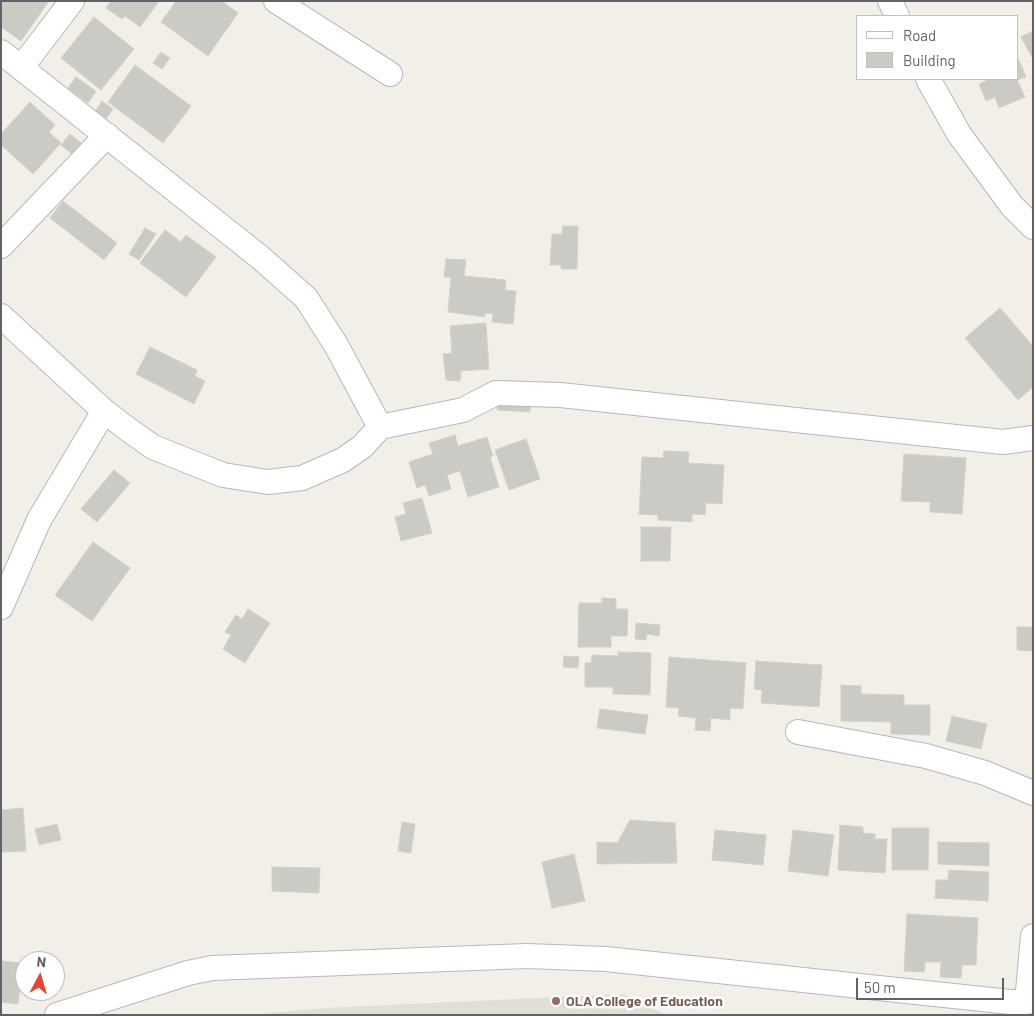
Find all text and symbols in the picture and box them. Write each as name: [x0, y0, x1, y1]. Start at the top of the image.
legend: [856, 15, 1019, 80]
text: Road: [903, 26, 936, 44]
text: Building: [903, 51, 956, 69]
north arrow: [15, 951, 65, 1001]
text: N: [36, 953, 47, 971]
scale bar: [859, 968, 1006, 1000]
text: 50 m: [864, 978, 896, 996]
place label: OLA College of Education: [566, 993, 723, 1009]
marker: OLA College of Education: [550, 995, 562, 1007]

